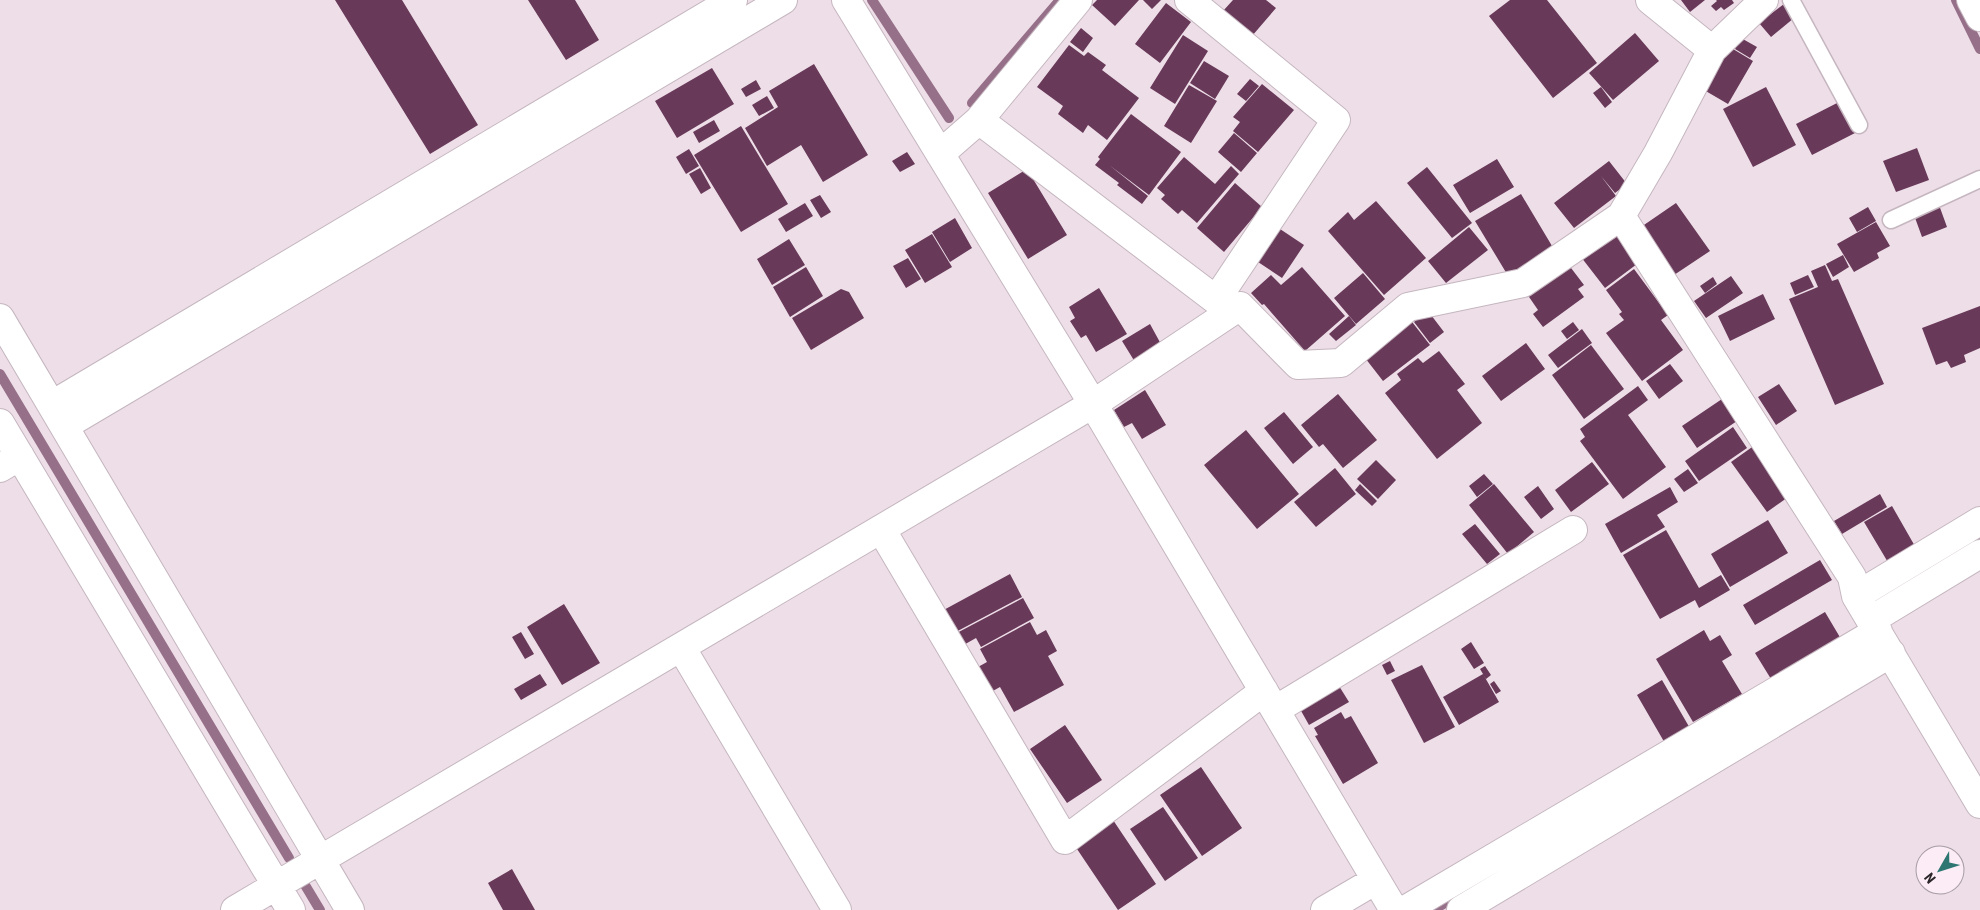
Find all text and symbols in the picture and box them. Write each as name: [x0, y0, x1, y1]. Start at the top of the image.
north arrow: [1915, 845, 1965, 895]
text: N: [1921, 870, 1939, 887]

